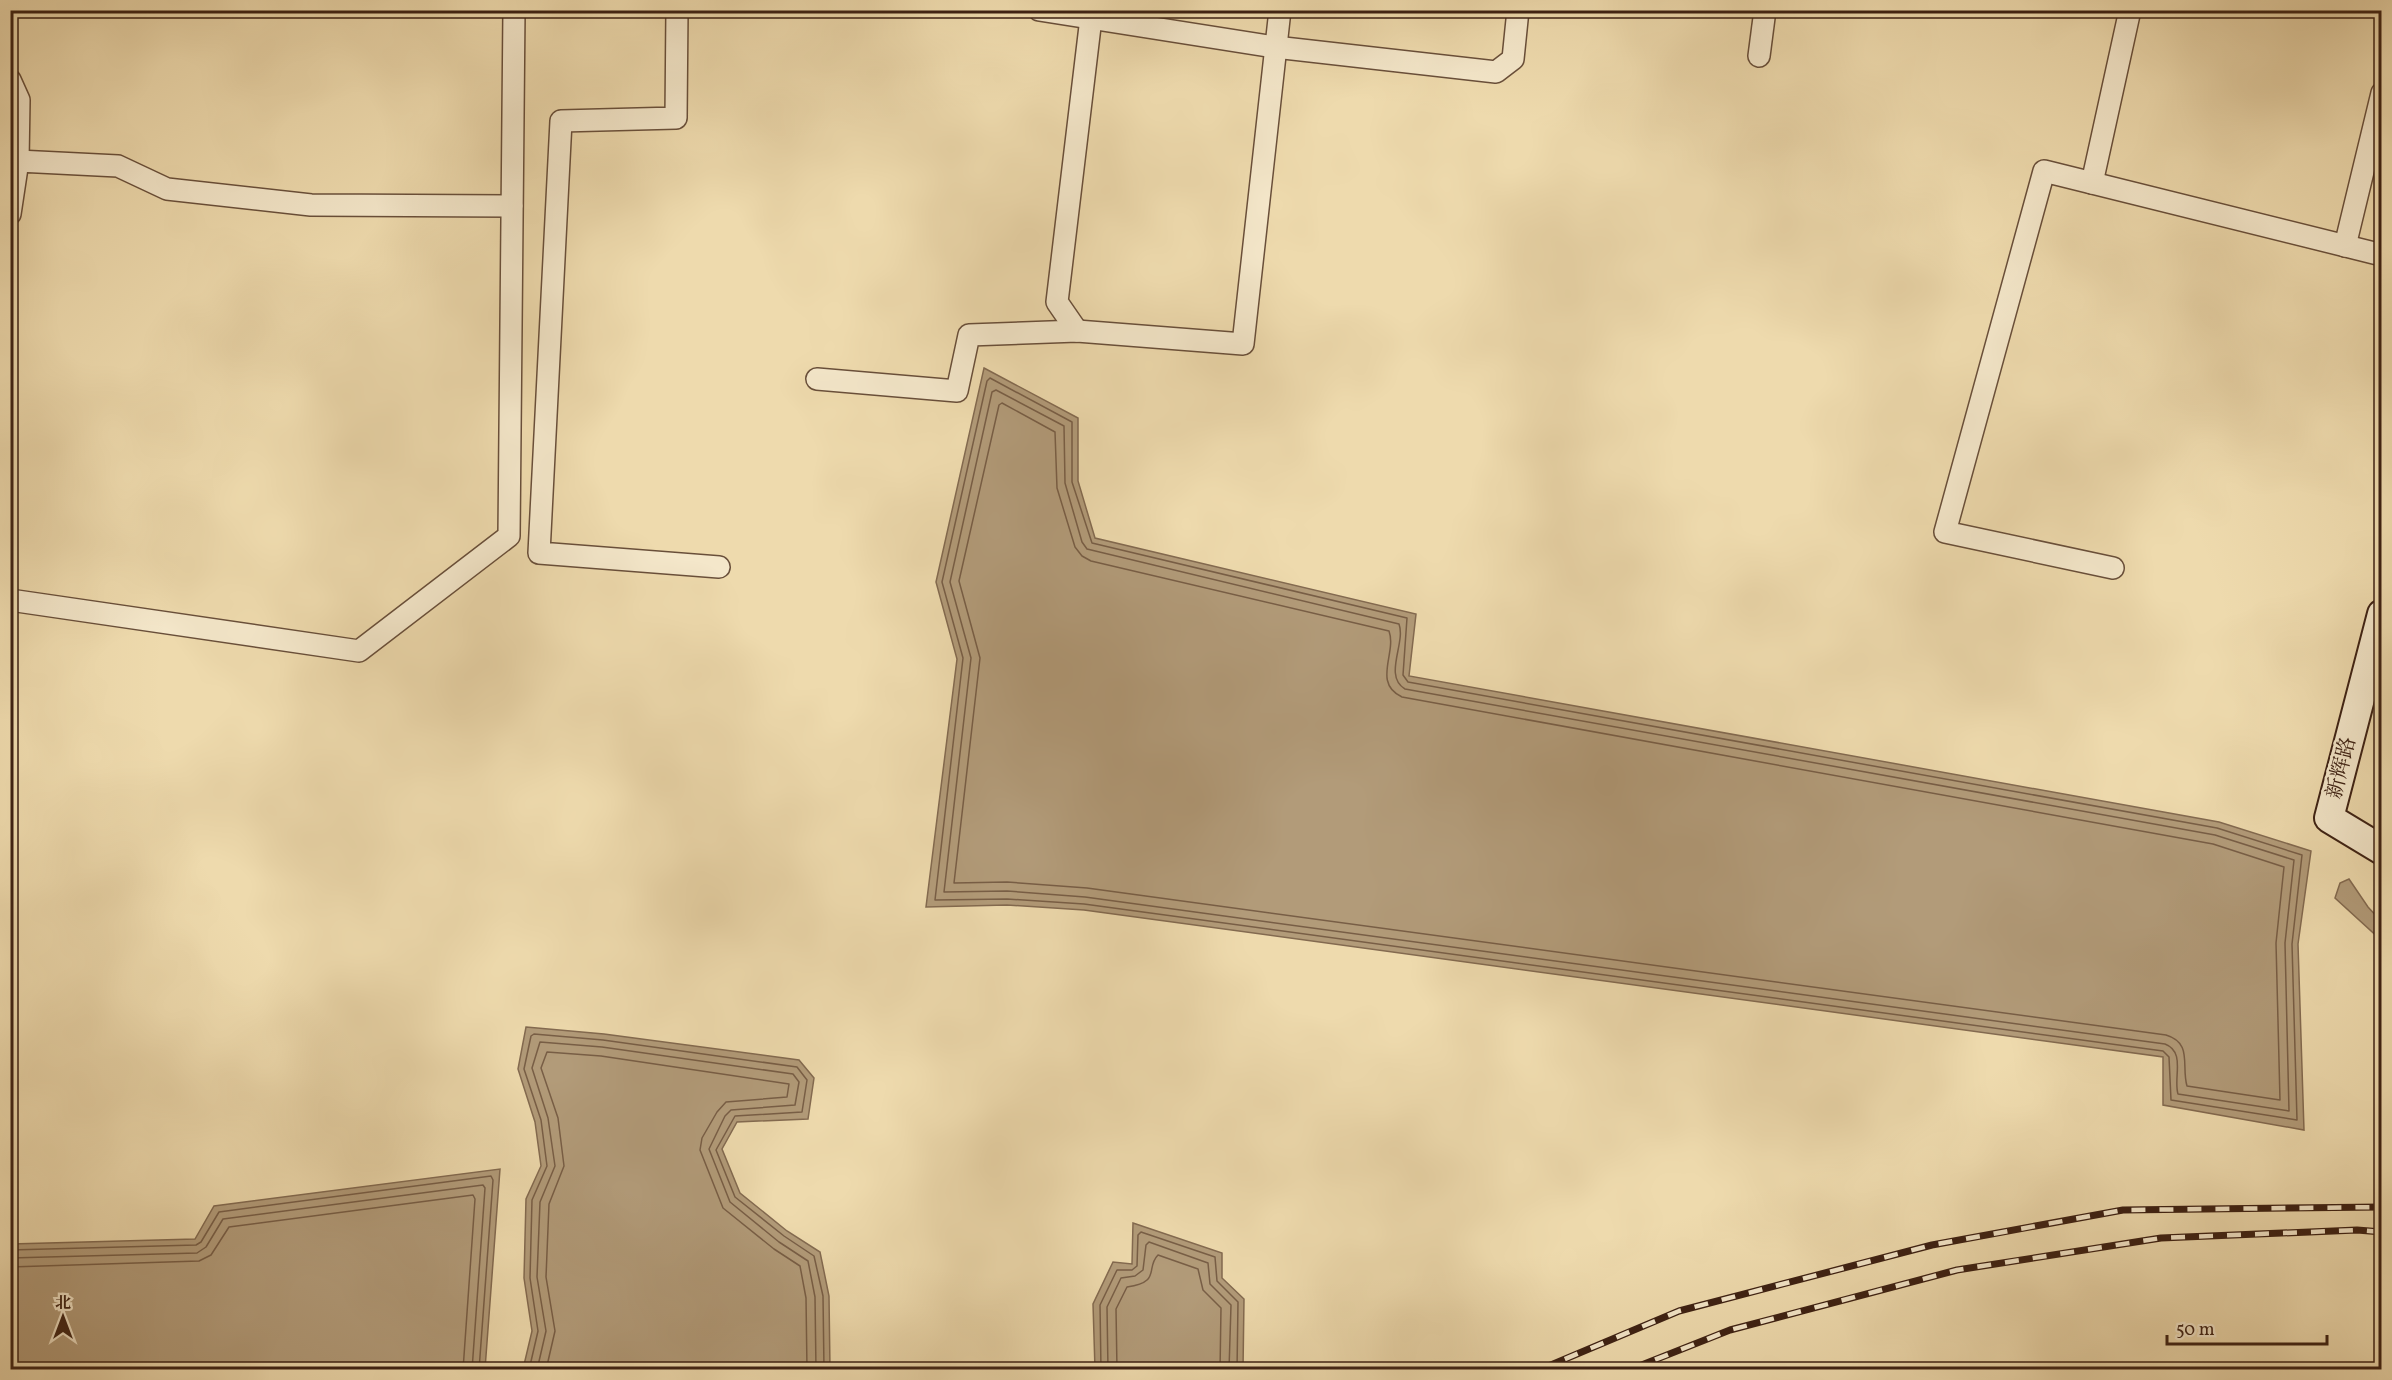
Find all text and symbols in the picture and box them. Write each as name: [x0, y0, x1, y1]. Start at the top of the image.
street label: 新辉路: [2320, 734, 2364, 802]
north arrow: [33, 1287, 93, 1347]
text: 北: [55, 1293, 71, 1315]
scale bar: [2167, 1308, 2328, 1346]
text: 50 m: [2176, 1318, 2215, 1343]

